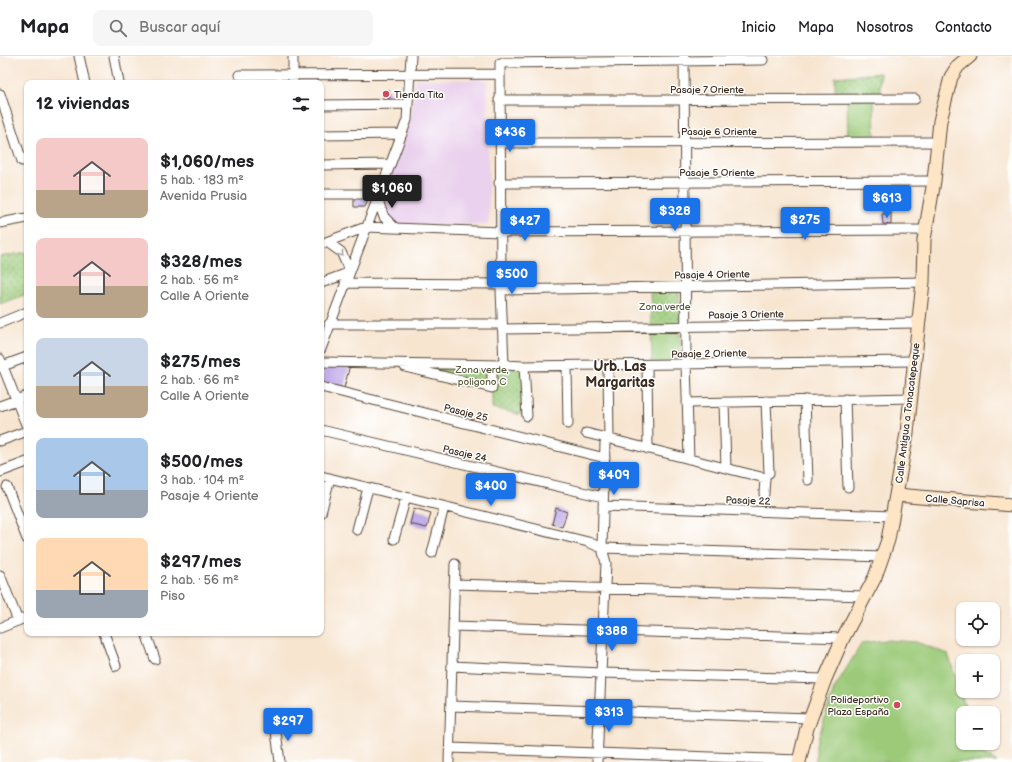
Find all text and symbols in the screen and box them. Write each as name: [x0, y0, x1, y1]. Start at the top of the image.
search box: [93, 10, 373, 46]
text: Mapa: [20, 16, 69, 39]
icon: search: [107, 17, 129, 39]
text: Buscar aquí: [139, 18, 220, 37]
text: Inicio: [742, 19, 776, 36]
text: Mapa: [798, 19, 834, 36]
text: Nosotros: [856, 19, 913, 36]
text: Contacto: [935, 19, 992, 36]
street label: Pasaje 7 Oriente: [670, 84, 744, 96]
marker: Tienda Tita: [381, 89, 391, 99]
place label: Tienda Tita: [394, 89, 444, 101]
icon: filters: [290, 93, 312, 115]
text: 12 viviendas: [36, 94, 130, 114]
pin: $436: [486, 119, 534, 153]
text: $436: [494, 124, 526, 140]
street label: Pasaje 6 Oriente: [681, 126, 757, 138]
text: $1,060/mes: [160, 152, 254, 172]
icon: home: [68, 154, 116, 202]
street label: Pasaje 5 Oriente: [679, 167, 755, 179]
text: 5 hab. · 183 m²: [160, 172, 244, 188]
pin: $1,060: [359, 175, 425, 209]
text: $1,060: [371, 180, 413, 196]
pin: $613: [863, 185, 911, 219]
text: Avenida Prusia: [160, 188, 247, 204]
text: $613: [872, 190, 902, 206]
pin: $328: [651, 198, 699, 232]
text: $328: [659, 203, 691, 219]
pin: $275: [781, 207, 829, 241]
pin: $427: [501, 208, 549, 242]
text: $275: [790, 212, 820, 228]
text: $427: [510, 213, 540, 229]
one-way arrow: [336, 249, 343, 256]
text: $328/mes: [160, 252, 242, 272]
icon: home: [68, 254, 116, 302]
pin: $500: [488, 261, 536, 295]
text: $500: [496, 266, 528, 282]
street label: Pasaje 4 Oriente: [674, 268, 750, 282]
text: 2 hab. · 56 m²: [160, 272, 239, 288]
text: Calle A Oriente: [160, 288, 249, 304]
park label: Zona verde: [638, 301, 691, 313]
street label: Pasaje 3 Oriente: [708, 308, 784, 322]
street label: Calle Antigua a Tonacatepeque: [893, 342, 923, 484]
street label: Pasaje 2 Oriente: [671, 347, 747, 361]
text: $275/mes: [160, 352, 241, 372]
icon: home: [68, 354, 116, 402]
district label: Urb. Las Margaritas: [585, 358, 655, 391]
park label: Zona verde, poligono C: [454, 364, 509, 388]
text: 2 hab. · 66 m²: [160, 372, 239, 388]
text: Calle A Oriente: [160, 388, 249, 404]
street label: Pasaje 25: [443, 402, 489, 424]
street label: Pasaje 24: [441, 443, 488, 465]
text: $500/mes: [160, 452, 243, 472]
icon: home: [68, 454, 116, 502]
pin: $409: [590, 462, 638, 496]
text: $409: [598, 467, 630, 483]
text: 3 hab. · 104 m²: [160, 472, 244, 488]
pin: $400: [467, 473, 515, 507]
text: $400: [475, 478, 507, 494]
text: Pasaje 4 Oriente: [160, 488, 259, 504]
street label: Calle Saprisa: [925, 492, 985, 510]
street label: Pasaje 22: [725, 494, 771, 508]
text: $297/mes: [160, 552, 241, 572]
icon: home: [68, 554, 116, 602]
text: 2 hab. · 56 m²: [160, 572, 239, 588]
text: Piso: [160, 588, 185, 604]
map controls: [956, 602, 1000, 750]
button: locate: [956, 602, 1000, 646]
pin: $388: [588, 618, 636, 652]
text: $388: [596, 623, 628, 639]
button: +: [956, 654, 1000, 698]
place label: Polideportivo Plaza España: [828, 694, 889, 718]
pin: $313: [585, 699, 633, 733]
marker: Polideportivo Plaza España: [892, 700, 902, 710]
text: $313: [594, 704, 624, 720]
button: −: [956, 706, 1000, 750]
pin: $297: [264, 708, 312, 742]
text: $297: [272, 713, 304, 729]

